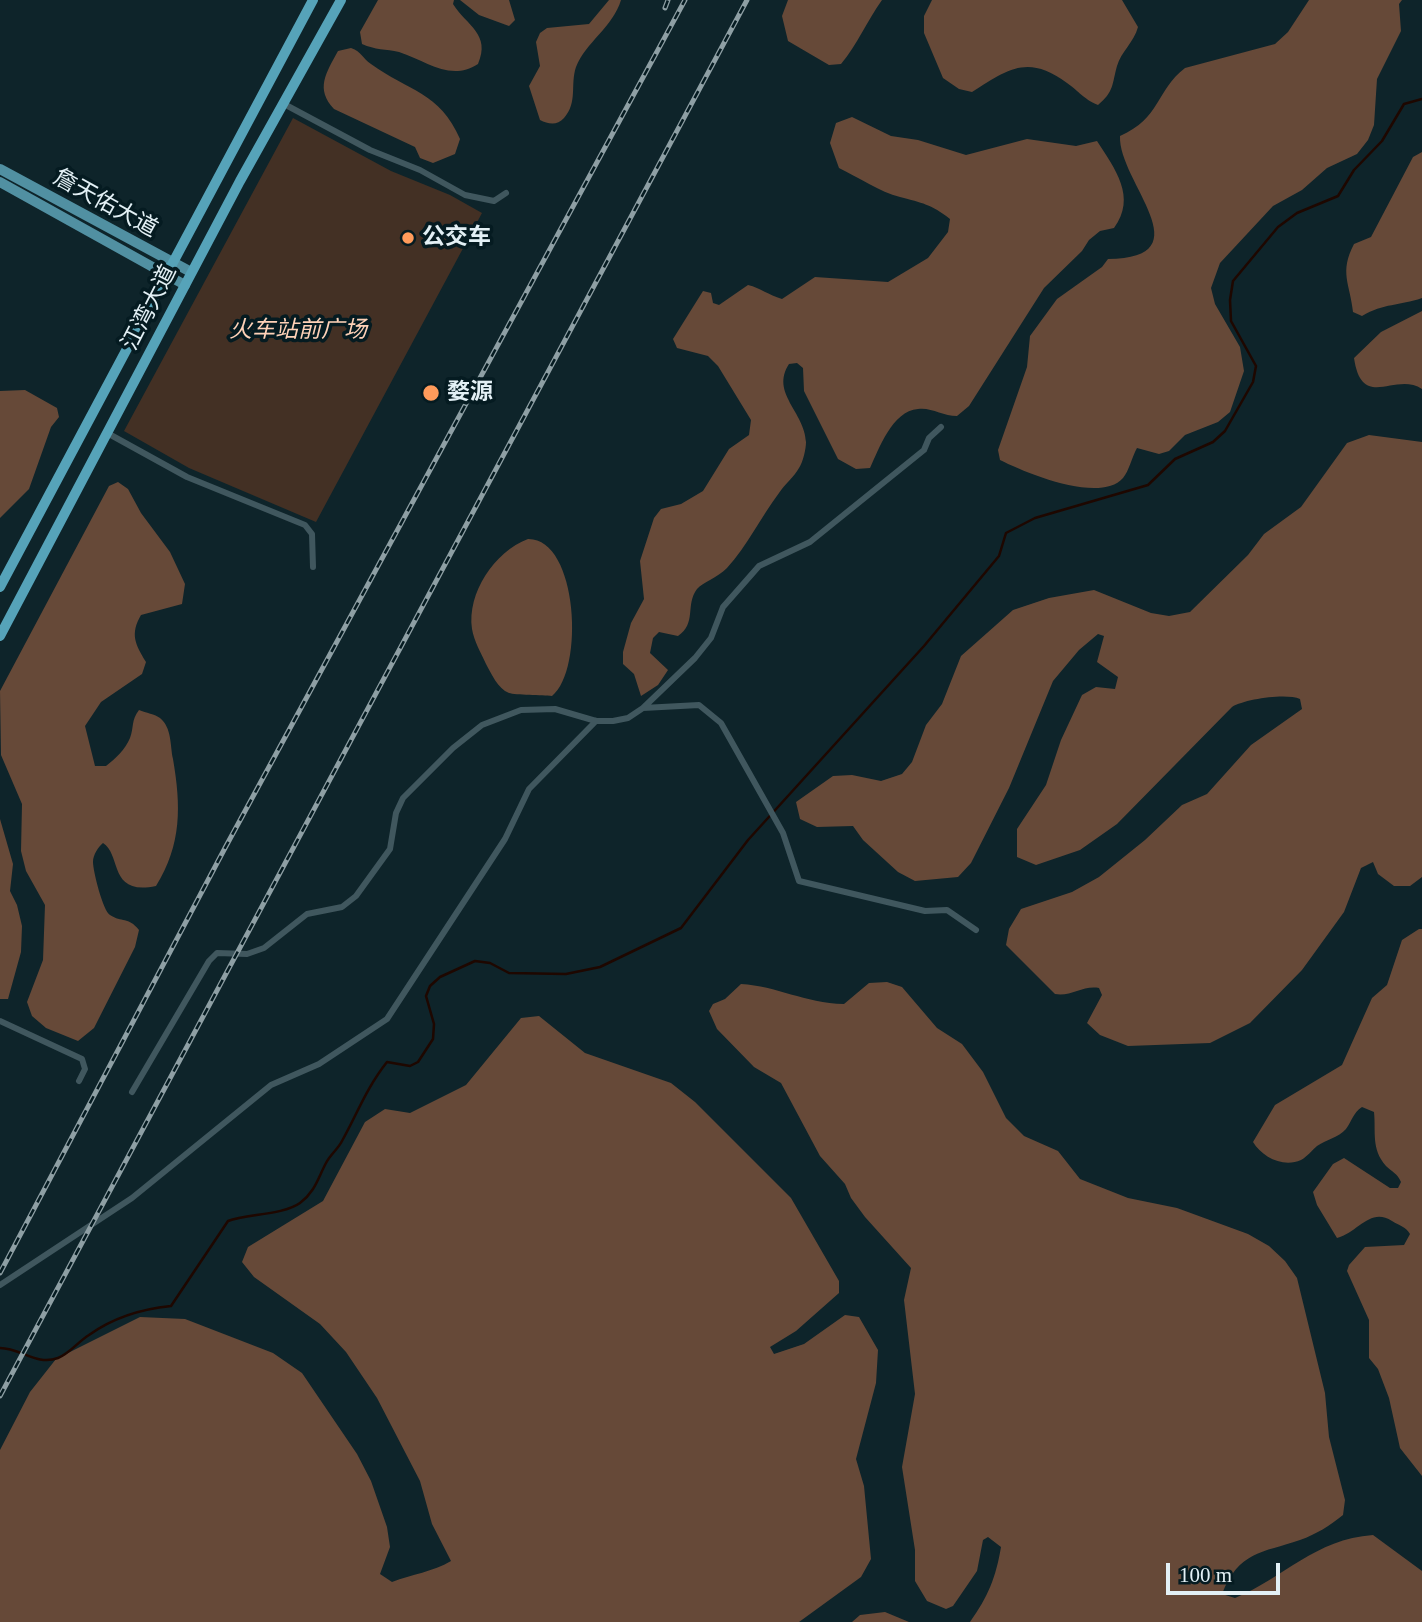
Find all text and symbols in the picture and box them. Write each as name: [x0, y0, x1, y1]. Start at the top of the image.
street label: 詹天佑大道: [48, 164, 162, 244]
place label: 公交车: [422, 224, 491, 252]
marker: 公交车: [400, 230, 416, 246]
street label: 江湾大道: [117, 261, 183, 355]
park label: 火车站前广场: [229, 317, 367, 345]
place label: 婺源: [447, 379, 493, 407]
marker: 婺源: [421, 383, 441, 403]
scale bar: [1170, 1548, 1284, 1592]
text: 100 m: [1179, 1563, 1232, 1587]

